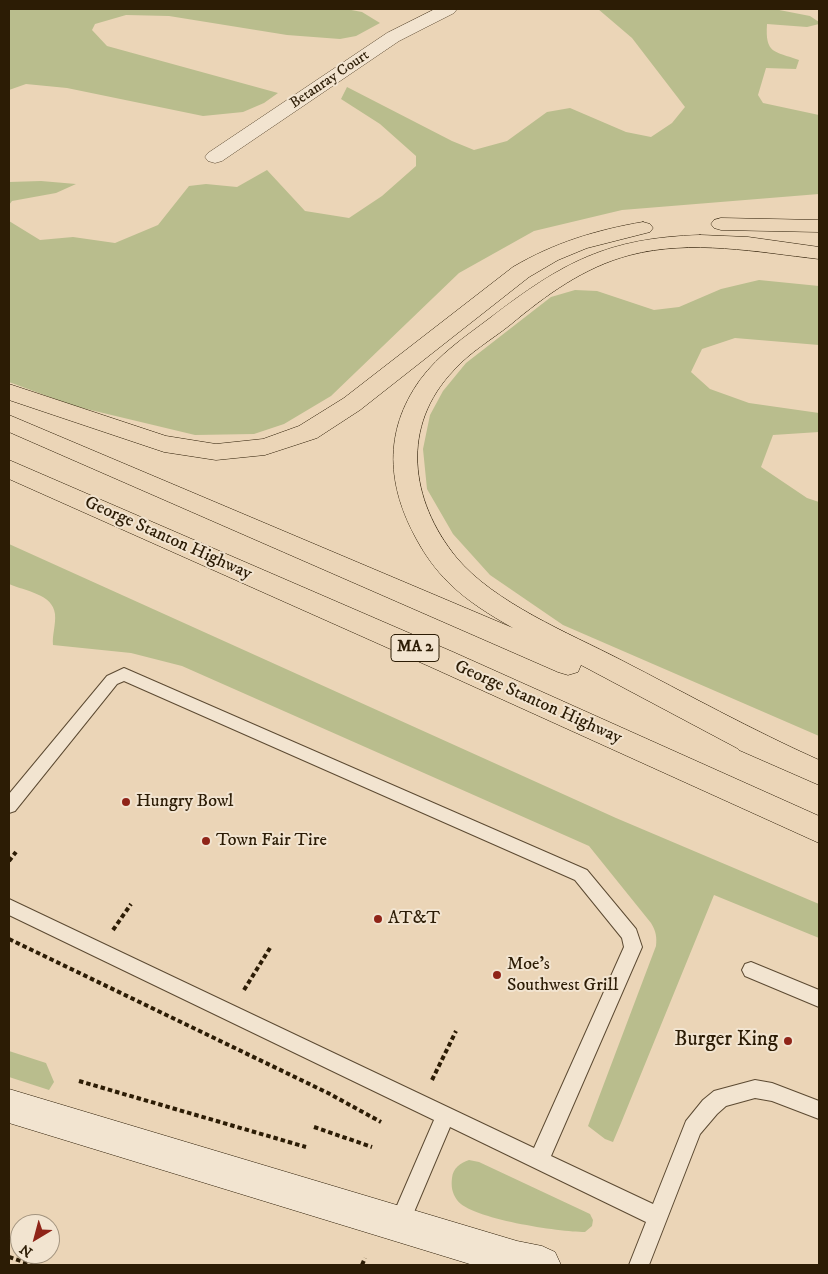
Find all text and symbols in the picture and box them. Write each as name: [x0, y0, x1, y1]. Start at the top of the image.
street label: Betanray Court: [287, 47, 373, 113]
street label: George Stanton Highway: [81, 492, 255, 586]
road number: MA 2: [391, 634, 439, 661]
street label: George Stanton Highway: [451, 656, 625, 750]
place label: Hungry Bowl: [136, 791, 233, 813]
marker: Hungry Bowl: [120, 796, 132, 808]
place label: Town Fair Tire: [216, 830, 327, 852]
marker: Town Fair Tire: [200, 835, 212, 847]
place label: AT&T: [388, 908, 440, 930]
marker: AT&T: [372, 913, 384, 925]
place label: Moe's Southwest Grill: [507, 954, 618, 996]
marker: Moe's Southwest Grill: [491, 969, 503, 981]
place label: Burger King: [674, 1028, 778, 1054]
marker: Burger King: [782, 1035, 794, 1047]
north arrow: [10, 1214, 60, 1264]
text: N: [17, 1240, 37, 1261]

